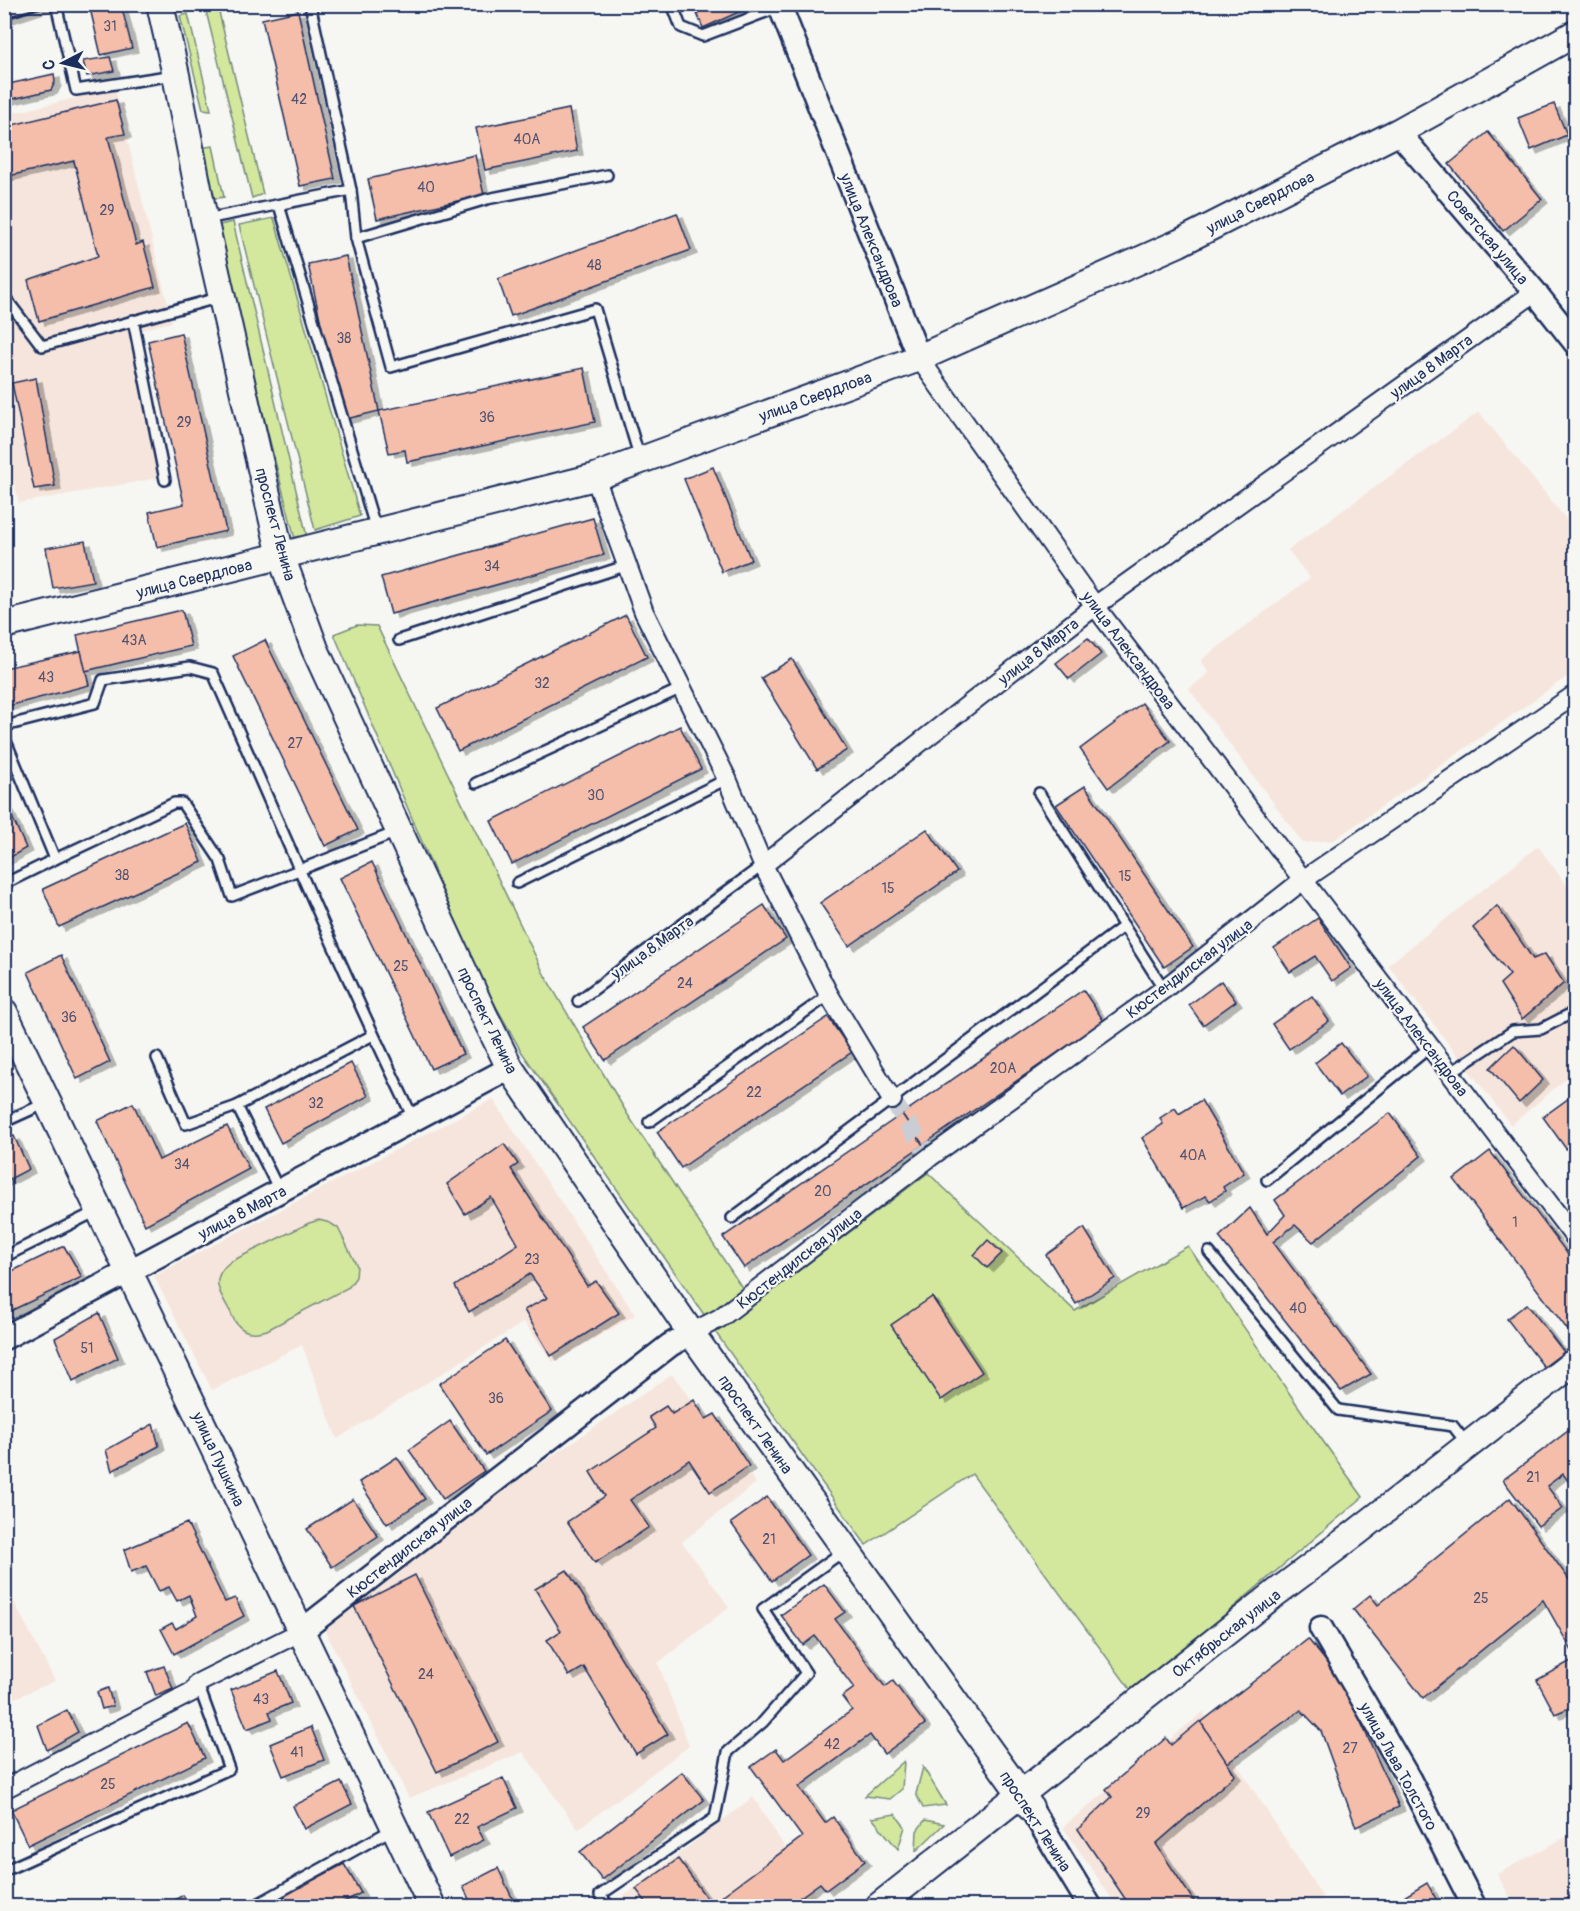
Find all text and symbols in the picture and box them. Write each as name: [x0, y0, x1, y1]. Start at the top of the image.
house number: 31: [103, 18, 117, 35]
north arrow: [33, 33, 93, 93]
text: С: [39, 58, 60, 71]
house number: 42: [291, 91, 307, 108]
house number: 40А: [514, 131, 540, 148]
street label: улица Свердлова: [1202, 167, 1318, 239]
street label: улица Александрова: [835, 169, 907, 310]
house number: 40: [417, 179, 435, 196]
street label: Советская улица: [1442, 186, 1532, 289]
house number: 29: [99, 202, 115, 219]
house number: 48: [586, 257, 602, 274]
house number: 38: [337, 330, 351, 347]
street label: улица 8 Марта: [1386, 330, 1477, 404]
street label: улица Свердлова: [755, 367, 874, 427]
house number: 36: [479, 409, 495, 426]
house number: 29: [176, 414, 192, 431]
street label: проспект Ленина: [250, 466, 300, 583]
street label: улица Свердлова: [133, 555, 254, 603]
house number: 34: [484, 558, 500, 575]
street label: улица Александрова: [1077, 587, 1179, 714]
street label: улица 8 Марта: [994, 614, 1083, 690]
house number: 43А: [121, 632, 147, 649]
house number: 43: [38, 669, 54, 686]
house number: 32: [534, 675, 550, 692]
house number: 27: [287, 735, 303, 752]
house number: 30: [587, 787, 605, 804]
house number: 38: [115, 867, 129, 884]
house number: 15: [1118, 868, 1132, 885]
house number: 15: [881, 880, 895, 897]
street label: улица 8 Марта: [607, 911, 698, 985]
street label: Кюстендилская улица: [1122, 915, 1257, 1023]
house number: 25: [393, 958, 409, 975]
street label: проспект Ленина: [453, 964, 522, 1077]
street label: улица Александрова: [1370, 974, 1472, 1101]
house number: 24: [677, 975, 693, 992]
house number: 36: [61, 1009, 77, 1026]
house number: 20А: [990, 1060, 1016, 1077]
house number: 22: [746, 1084, 762, 1101]
house number: 32: [308, 1095, 324, 1112]
house number: 40А: [1180, 1147, 1206, 1164]
house number: 34: [174, 1156, 190, 1173]
street label: улица 8 Марта: [194, 1181, 290, 1245]
house number: 20: [814, 1183, 832, 1200]
street label: Кюстендилская улица: [733, 1204, 866, 1314]
house number: 1: [1512, 1214, 1518, 1231]
house number: 23: [524, 1251, 540, 1268]
house number: 40: [1289, 1300, 1307, 1317]
house number: 51: [80, 1340, 94, 1357]
street label: проспект Ленина: [714, 1371, 797, 1478]
house number: 36: [488, 1390, 504, 1407]
street label: улица Пушкина: [187, 1408, 249, 1510]
house number: 21: [1526, 1469, 1540, 1486]
street label: Кюстендилская улица: [343, 1493, 476, 1603]
house number: 21: [762, 1531, 776, 1548]
street label: Октябрьская улица: [1168, 1585, 1285, 1683]
house number: 25: [1473, 1590, 1489, 1607]
house number: 24: [418, 1666, 434, 1683]
house number: 43: [253, 1691, 269, 1708]
street label: улица Льва Толстого: [1354, 1698, 1442, 1834]
house number: 42: [824, 1736, 840, 1753]
house number: 27: [1342, 1740, 1358, 1757]
house number: 41: [290, 1744, 304, 1761]
street label: проспект Ленина: [995, 1767, 1075, 1876]
house number: 25: [100, 1776, 116, 1793]
house number: 29: [1135, 1805, 1151, 1822]
house number: 22: [454, 1811, 470, 1828]

